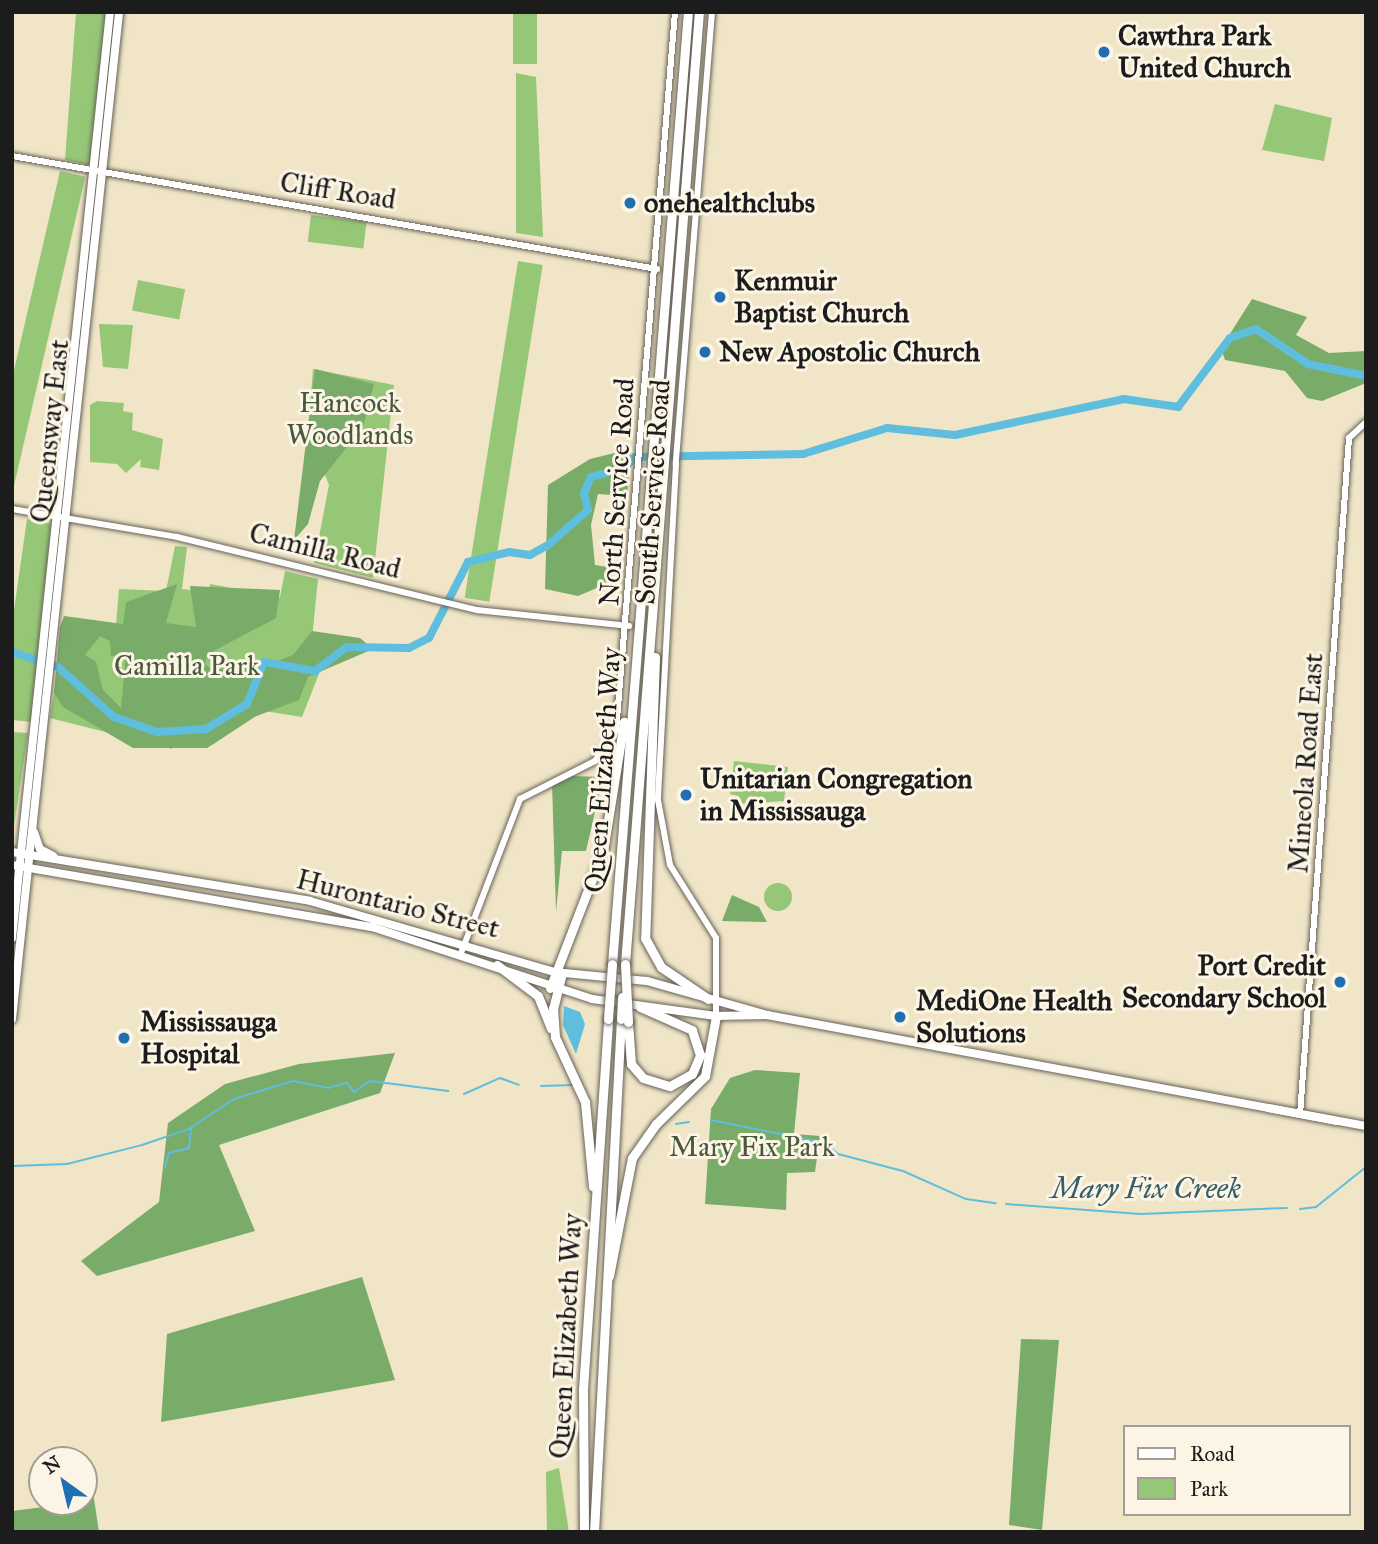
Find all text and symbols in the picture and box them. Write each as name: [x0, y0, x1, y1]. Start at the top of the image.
place label: Cawthra Park United Church: [1118, 19, 1291, 85]
marker: Cawthra Park United Church: [1096, 44, 1112, 60]
street label: Cliff Road: [278, 165, 398, 217]
place label: onehealthclubs: [644, 186, 815, 220]
marker: onehealthclubs: [622, 195, 638, 211]
place label: Kenmuir Baptist Church: [734, 264, 909, 330]
marker: Kenmuir Baptist Church: [712, 289, 728, 305]
place label: New Apostolic Church: [719, 335, 980, 369]
street label: Queensway East: [24, 338, 76, 524]
marker: New Apostolic Church: [697, 344, 713, 360]
street label: North Service Road: [592, 377, 642, 607]
street label: South Service Road: [628, 378, 678, 606]
park label: Hancock Woodlands: [287, 386, 413, 452]
street label: Camilla Road: [246, 516, 404, 586]
street label: Queen Elizabeth Way: [578, 646, 628, 894]
park label: Camilla Park: [114, 649, 260, 683]
street label: Mineola Road East: [1282, 652, 1330, 874]
place label: Unitarian Congregation in Mississauga: [700, 762, 973, 828]
marker: Unitarian Congregation in Mississauga: [678, 787, 694, 803]
street label: Hurontario Street: [293, 863, 503, 945]
place label: Port Credit Secondary School: [1122, 949, 1326, 1015]
marker: Port Credit Secondary School: [1332, 974, 1348, 990]
place label: MediOne Health Solutions: [916, 984, 1112, 1050]
place label: Mississauga Hospital: [140, 1005, 277, 1071]
marker: MediOne Health Solutions: [890, 1007, 910, 1027]
marker: Mississauga Hospital: [114, 1028, 134, 1048]
park label: Mary Fix Park: [669, 1130, 835, 1164]
water label: Mary Fix Creek: [1051, 1170, 1241, 1206]
street label: Queen Elizabeth Way: [543, 1212, 589, 1460]
legend: [1122, 1425, 1350, 1516]
text: Road: [1190, 1441, 1235, 1467]
north arrow: [28, 1446, 98, 1516]
text: N: [39, 1451, 65, 1479]
text: Park: [1190, 1476, 1228, 1502]

